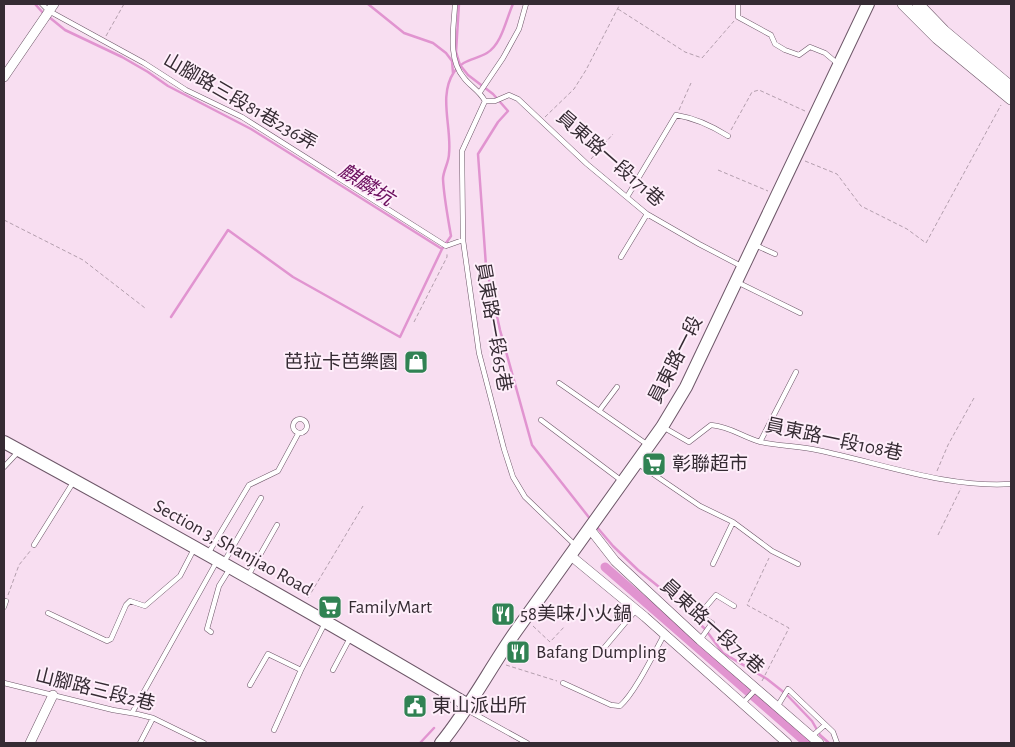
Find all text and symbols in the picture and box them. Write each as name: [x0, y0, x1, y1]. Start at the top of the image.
street label: 山腳路三段81巷236弄: [160, 49, 321, 154]
street label: 員東路一段171巷: [553, 106, 668, 210]
water label: 麒麟坑: [335, 160, 400, 211]
street label: 員東路一段65巷: [472, 261, 516, 393]
street label: 員東路一段: [644, 312, 706, 407]
shop icon: 芭拉卡芭樂園: [403, 349, 429, 375]
place label: 芭拉卡芭樂園: [284, 351, 398, 372]
street label: 員東路一段108巷: [764, 414, 905, 464]
supermarket icon: 彰聯超市: [641, 451, 667, 477]
place label: 彰聯超市: [672, 453, 748, 474]
street label: Section 3, Shanjiao Road: [150, 496, 316, 600]
street label: 員東路一段74巷: [657, 575, 768, 678]
supermarket icon: FamilyMart: [317, 594, 343, 620]
place label: FamilyMart: [348, 598, 432, 617]
restaurant icon: 58美味小火鍋: [490, 601, 516, 627]
place label: 58美味小火鍋: [520, 603, 632, 624]
restaurant icon: Bafang Dumpling: [505, 639, 531, 665]
place label: Bafang Dumpling: [536, 643, 667, 662]
street label: 山腳路三段2巷: [33, 664, 157, 714]
public building icon: 東山派出所: [402, 693, 428, 719]
place label: 東山派出所: [432, 696, 527, 716]

